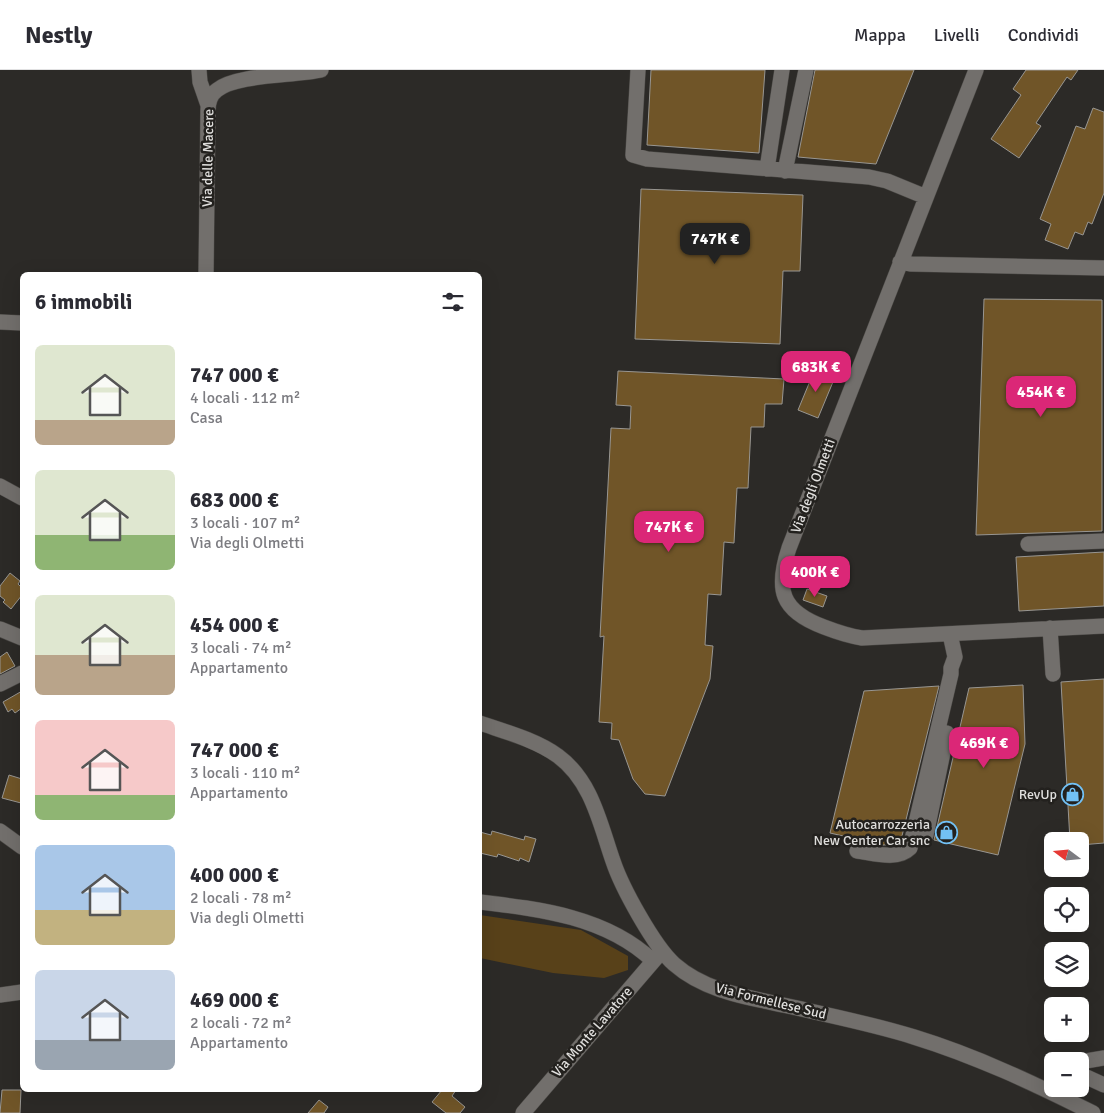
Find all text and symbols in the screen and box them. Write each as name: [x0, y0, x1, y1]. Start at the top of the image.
text: Nestly: [25, 20, 92, 50]
text: Mappa: [854, 24, 906, 46]
text: Livelli: [934, 24, 980, 46]
text: Condividi: [1008, 24, 1079, 46]
street label: Via delle Macere: [199, 109, 217, 207]
pin: 747K €: [674, 222, 756, 265]
text: 747K €: [691, 229, 739, 249]
icon: filters: [439, 288, 467, 316]
text: 6 immobili: [35, 289, 132, 315]
pin: 683K €: [775, 350, 857, 393]
text: 683K €: [792, 357, 840, 377]
text: 747 000 €: [190, 362, 279, 388]
icon: home: [75, 365, 135, 425]
pin: 454K €: [1000, 376, 1082, 418]
text: 454K €: [1017, 382, 1065, 402]
text: 4 locali · 112 m²: [190, 388, 300, 408]
text: Casa: [190, 408, 223, 428]
street label: Via degli Olmetti: [787, 436, 839, 536]
text: 683 000 €: [190, 487, 279, 513]
icon: home: [75, 490, 135, 550]
pin: 747K €: [628, 510, 710, 553]
text: 3 locali · 107 m²: [190, 513, 300, 533]
text: 747K €: [645, 517, 693, 537]
text: Via degli Olmetti: [190, 533, 304, 553]
pin: 400K €: [774, 556, 856, 598]
text: 400K €: [791, 562, 839, 582]
text: 454 000 €: [190, 612, 279, 638]
icon: home: [75, 615, 135, 675]
text: 3 locali · 74 m²: [190, 638, 292, 658]
text: Appartamento: [190, 658, 288, 678]
pin: 469K €: [943, 726, 1025, 769]
text: 469K €: [960, 733, 1008, 753]
text: 747 000 €: [190, 737, 279, 763]
icon: home: [75, 740, 135, 800]
text: 3 locali · 110 m²: [190, 763, 300, 783]
shop icon: RevUp: [1061, 782, 1085, 806]
text: Appartamento: [190, 783, 288, 803]
place label: RevUp: [1019, 786, 1057, 803]
place label: Autocarrozzeria New Center Car snc: [813, 816, 930, 849]
shop icon: Autocarrozzeria New Center Car snc: [934, 820, 958, 844]
north arrow: [1044, 832, 1089, 878]
map controls: [1044, 832, 1089, 1097]
text: 400 000 €: [190, 862, 279, 888]
icon: home: [75, 865, 135, 925]
button: locate: [1044, 887, 1089, 932]
text: 2 locali · 78 m²: [190, 888, 292, 908]
text: Via degli Olmetti: [190, 908, 304, 928]
button: layers: [1044, 942, 1089, 987]
street label: Via Formellese Sud: [714, 979, 828, 1023]
street label: Via Monte Lavatore: [548, 983, 636, 1081]
text: 469 000 €: [190, 987, 279, 1013]
icon: home: [75, 990, 135, 1050]
button: +: [1044, 997, 1089, 1042]
text: 2 locali · 72 m²: [190, 1013, 292, 1033]
text: Appartamento: [190, 1033, 288, 1053]
button: −: [1044, 1052, 1089, 1097]

